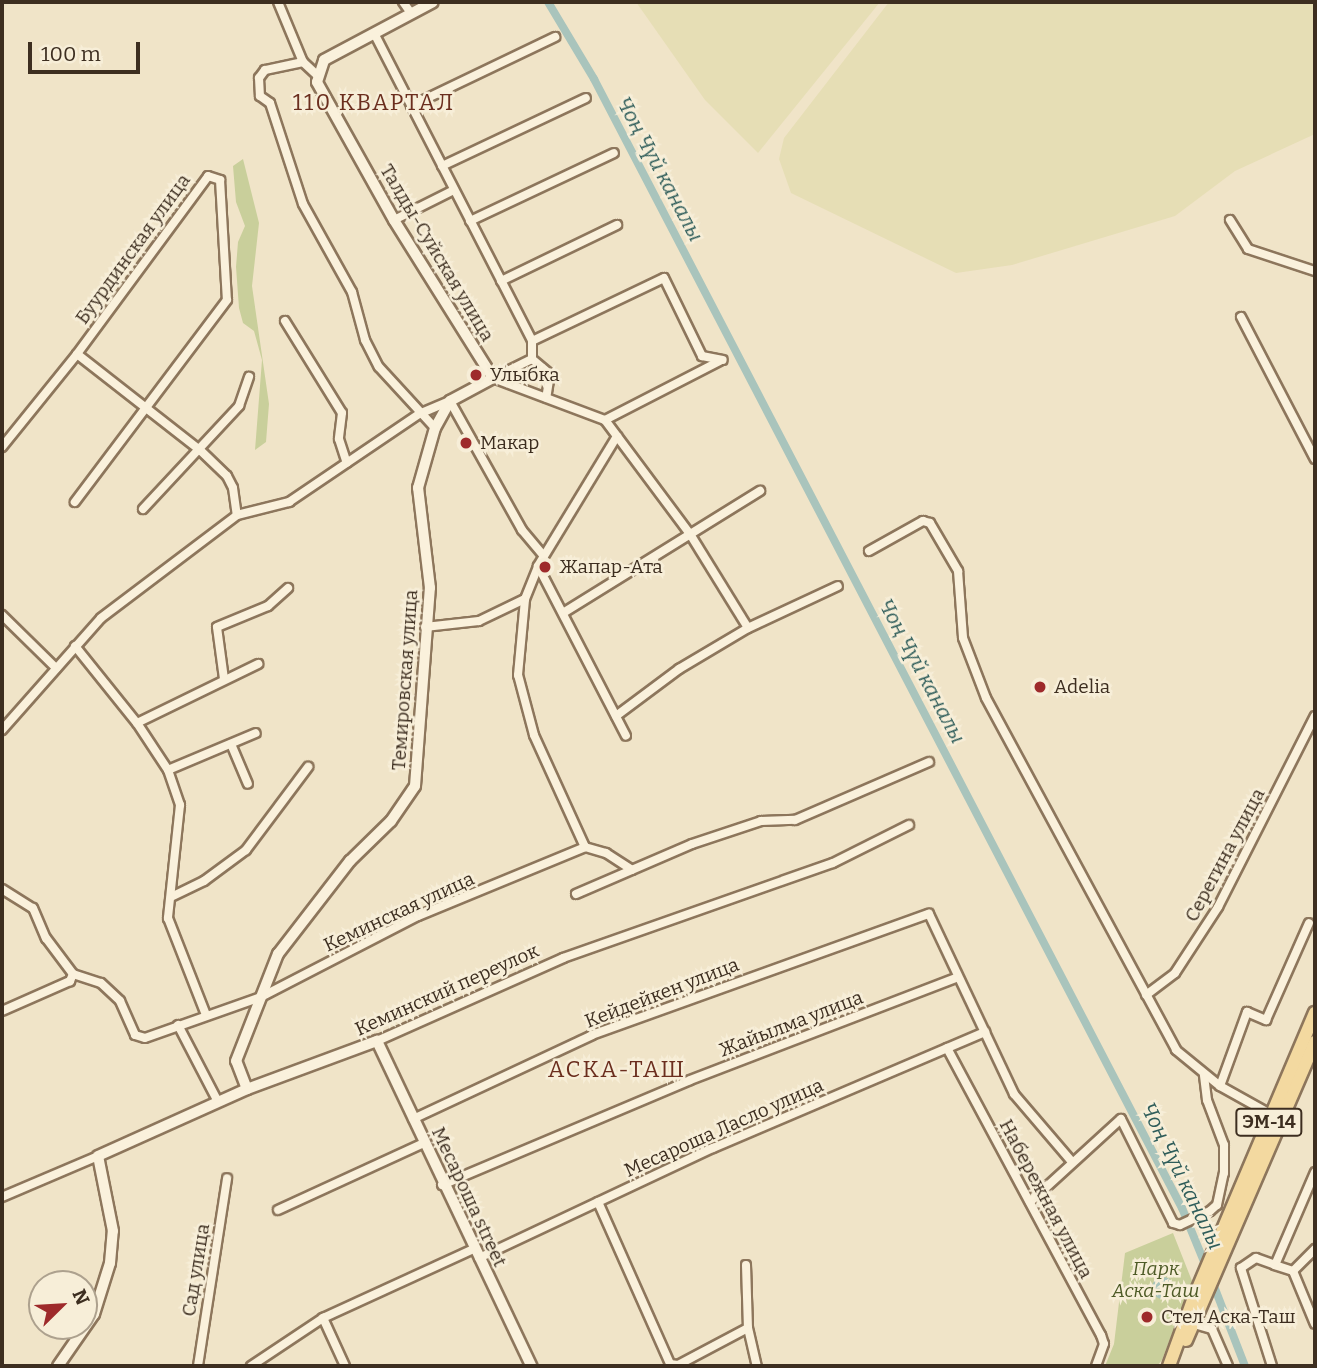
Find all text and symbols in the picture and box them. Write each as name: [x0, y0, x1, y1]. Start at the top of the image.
scale bar: [32, 28, 144, 72]
text: 100 m: [41, 41, 101, 67]
district label: 110 КВАРТАЛ: [294, 88, 454, 116]
water label: Чоң Чүй каналы: [611, 92, 709, 246]
street label: Талды-Суйская улица: [375, 160, 499, 346]
street label: Буурдинская улица: [71, 169, 195, 329]
place label: Улыбка: [490, 364, 560, 386]
marker: Улыбка: [468, 367, 484, 383]
place label: Макар: [480, 432, 539, 454]
marker: Макар: [458, 435, 474, 451]
place label: Жапар-Ата: [559, 556, 663, 578]
marker: Жапар-Ата: [537, 559, 553, 575]
street label: Темировская улица: [387, 589, 423, 771]
water label: Чоң Чүй каналы: [873, 594, 971, 748]
place label: Adelia: [1054, 676, 1110, 698]
marker: Adelia: [1032, 679, 1048, 695]
street label: Серегина улица: [1180, 784, 1270, 926]
street label: Кеминская улица: [320, 867, 478, 957]
street label: Кеминский переулок: [352, 939, 542, 1041]
street label: Кейдейкен улица: [582, 953, 742, 1033]
street label: Жайылма улица: [716, 986, 866, 1062]
district label: АСКА-ТАШ: [549, 1055, 685, 1083]
street label: Месароша Ласло улица: [621, 1074, 827, 1182]
water label: Чоң Чүй каналы: [1135, 1098, 1229, 1254]
road number: ЭМ-14: [1234, 1107, 1304, 1136]
street label: Набережная улица: [994, 1116, 1098, 1282]
street label: Месароша street: [427, 1123, 511, 1271]
street label: Сад улица: [177, 1222, 215, 1318]
park label: Парк Аска-Таш: [1112, 1258, 1200, 1302]
north arrow: [28, 1270, 98, 1340]
text: N: [67, 1286, 94, 1308]
place label: Стел Аска-Таш: [1161, 1306, 1296, 1328]
marker: Стел Аска-Таш: [1139, 1309, 1155, 1325]

